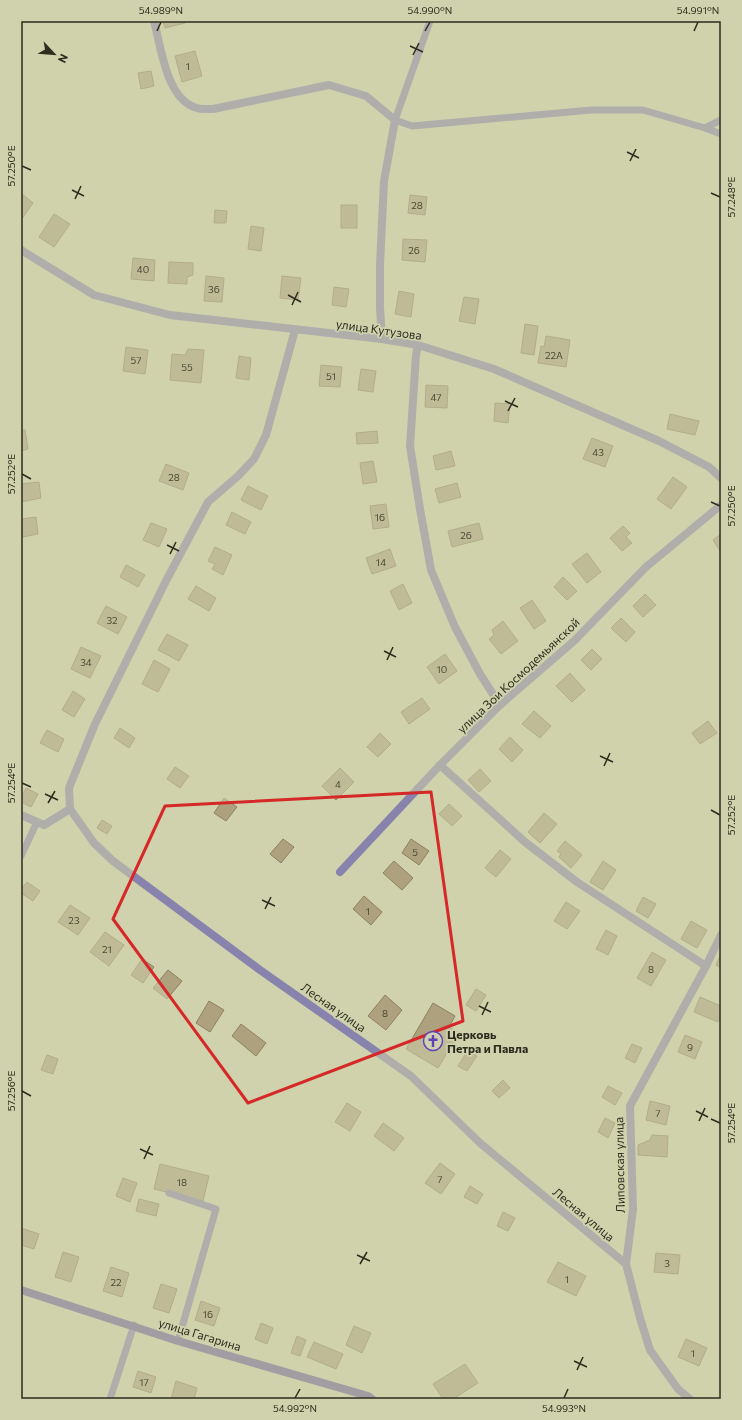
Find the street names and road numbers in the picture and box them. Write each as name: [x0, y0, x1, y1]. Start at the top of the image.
street label: улица Кутузова: [335, 316, 423, 342]
street label: улица Зои Космодемьянской: [454, 615, 582, 735]
street label: Лесная улица: [299, 980, 369, 1034]
street label: Липовская улица: [611, 1117, 627, 1213]
street label: Лесная улица: [550, 1184, 618, 1244]
street label: улица Гагарина: [157, 1315, 243, 1353]

